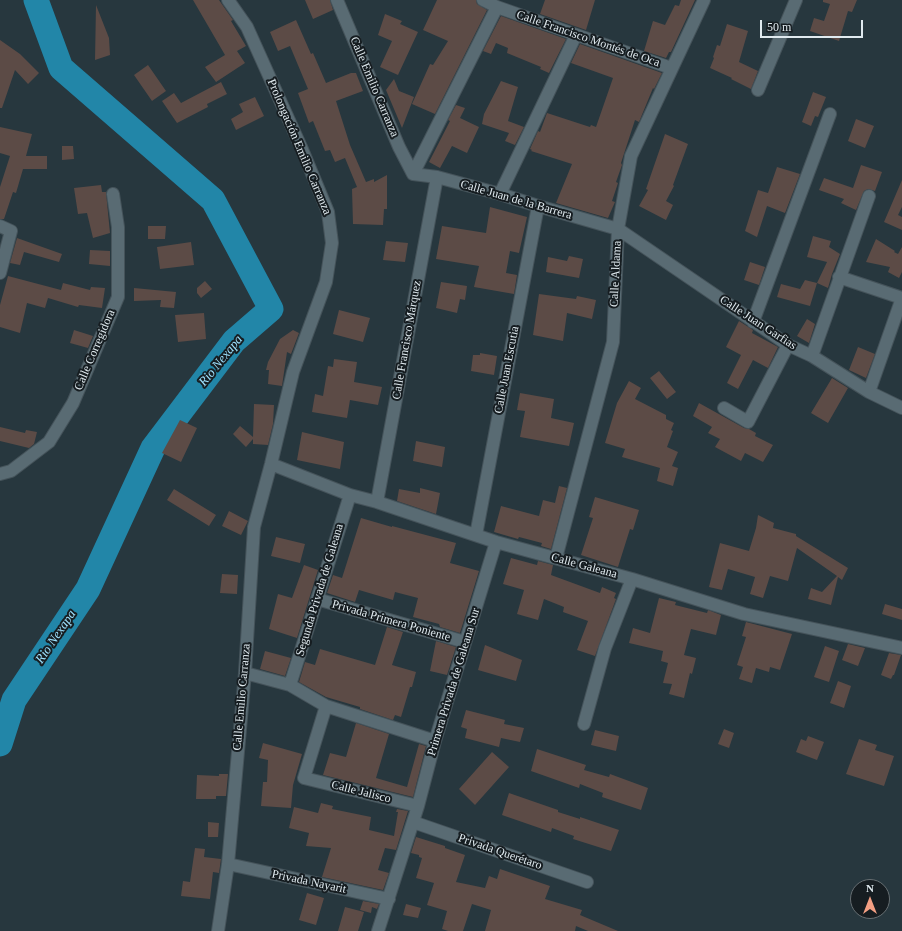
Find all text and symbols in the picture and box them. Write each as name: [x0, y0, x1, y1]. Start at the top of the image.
street label: Calle Francisco Montés de Oca: [514, 8, 662, 70]
scale bar: [762, 12, 865, 38]
text: 50 m: [767, 20, 791, 34]
street label: Calle Emilio Carranza: [346, 35, 402, 139]
street label: Prolongación Emilio Carranza: [264, 77, 334, 217]
street label: Calle Juan de la Barrera: [459, 177, 573, 223]
street label: Calle Aldama: [607, 241, 625, 307]
street label: Calle Francisco Márquez: [389, 279, 425, 401]
street label: Calle Juan Garfias: [717, 293, 799, 353]
street label: Calle Corregidora: [72, 307, 118, 393]
street label: Calle Juan Escutia: [491, 325, 523, 415]
water label: Rio Nexapa: [196, 332, 246, 390]
street label: Segunda Privada de Galeana: [293, 522, 347, 658]
street label: Calle Galeana: [549, 550, 619, 582]
street label: Privada Primera Poniente: [330, 597, 452, 645]
street label: Primera Privada de Galeana Sur: [425, 606, 483, 758]
water label: Rio Nexapa: [32, 607, 80, 667]
street label: Calle Emilio Carranza: [230, 643, 254, 751]
street label: Calle Jalisco: [330, 778, 392, 806]
street label: Privada Querétaro: [456, 831, 544, 873]
street label: Privada Nayarit: [271, 867, 347, 897]
north arrow: [850, 879, 890, 919]
text: N: [866, 882, 874, 894]

